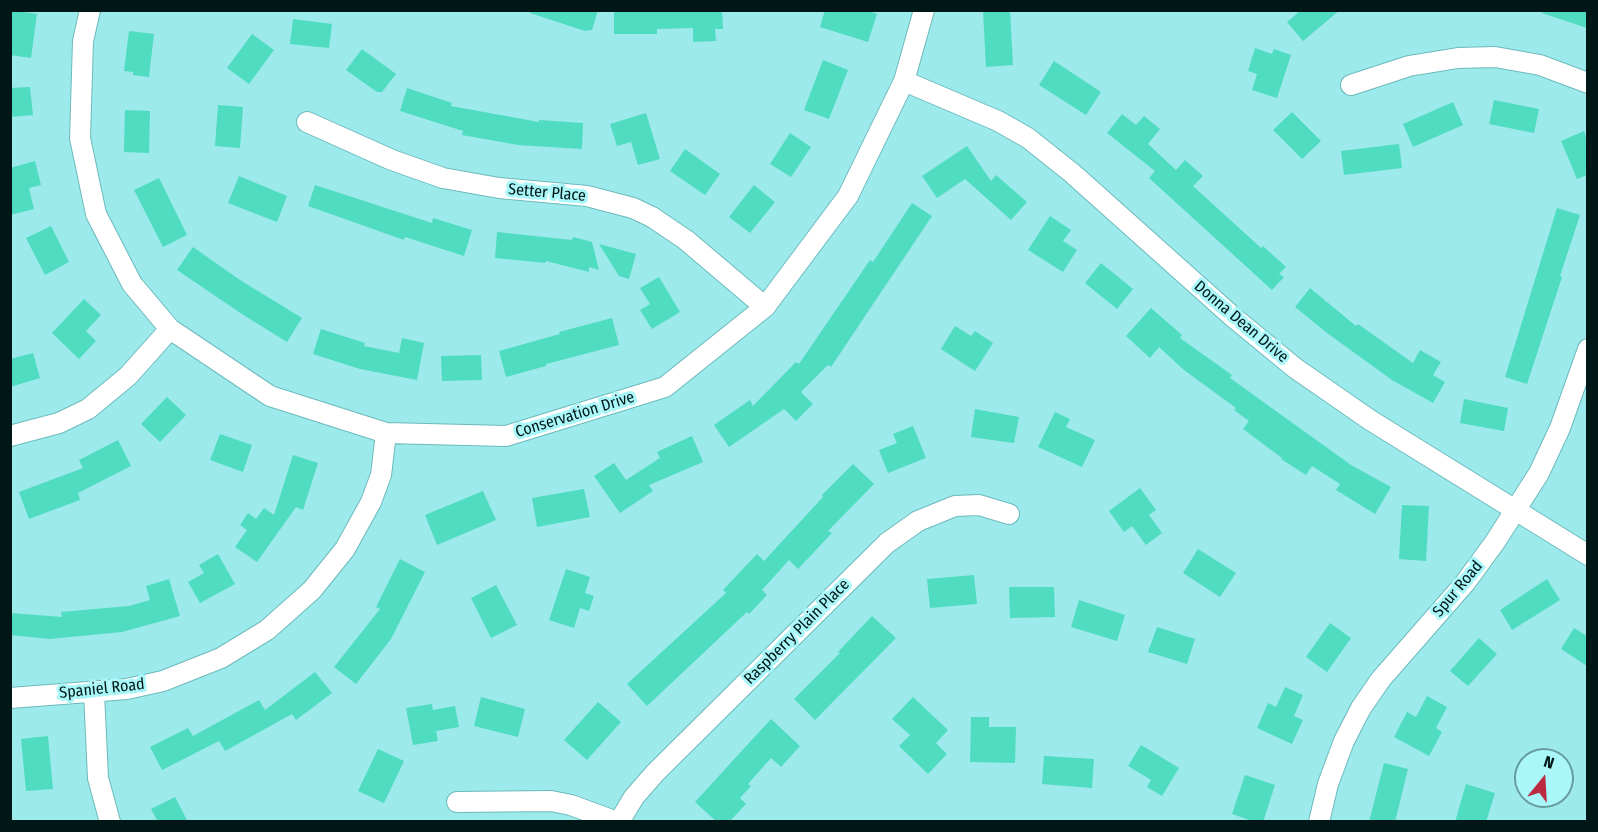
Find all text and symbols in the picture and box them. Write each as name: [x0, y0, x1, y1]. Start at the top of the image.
street label: Setter Place: [507, 180, 587, 206]
street label: Donna Dean Drive: [1190, 277, 1292, 367]
street label: Conservation Drive: [513, 388, 637, 442]
street label: Spur Road: [1429, 557, 1487, 621]
street label: Raspberry Plain Place: [740, 575, 854, 689]
street label: Spaniel Road: [58, 675, 146, 703]
north arrow: [1514, 748, 1574, 808]
text: N: [1542, 752, 1557, 773]

